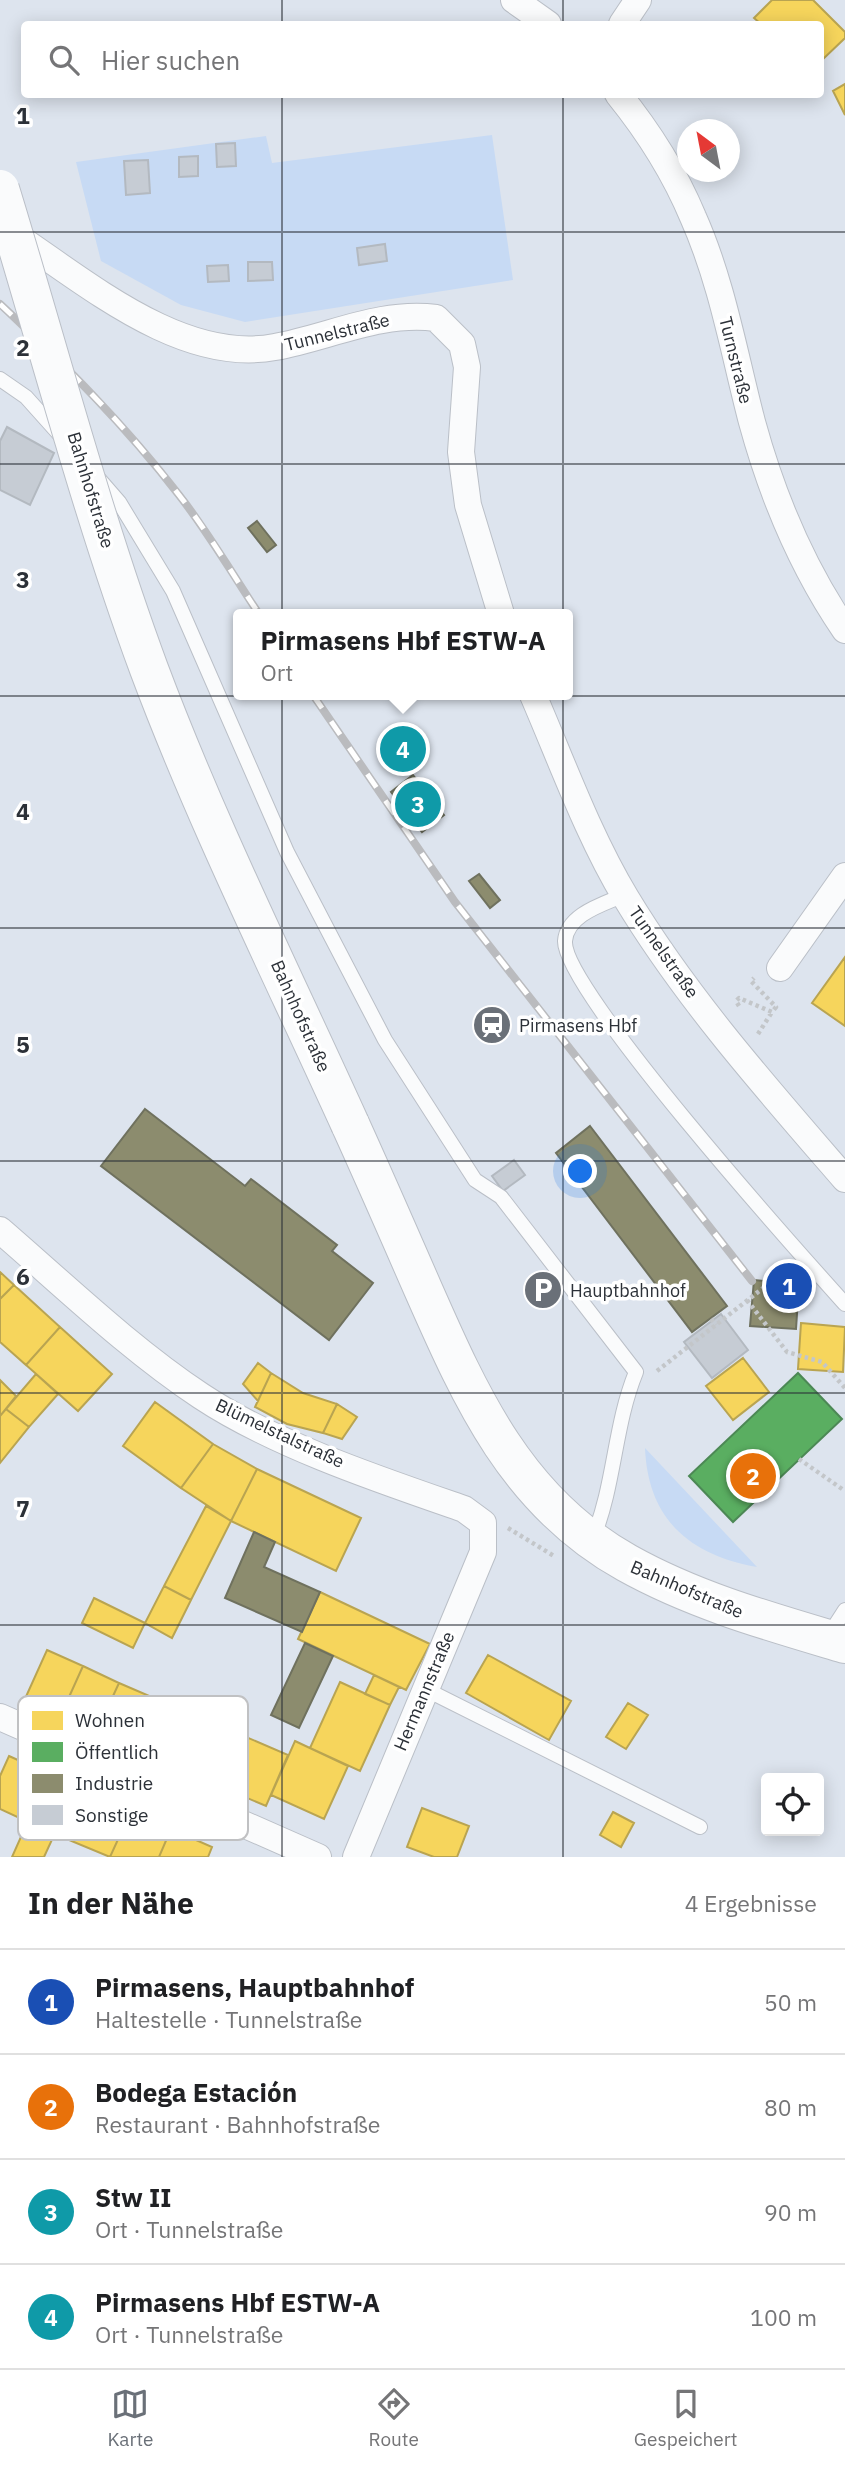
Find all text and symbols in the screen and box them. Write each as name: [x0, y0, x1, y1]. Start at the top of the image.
search box: [21, 21, 824, 98]
icon: search: [45, 41, 83, 79]
text: Hier suchen: [101, 43, 240, 77]
text: 1: [16, 100, 30, 130]
north arrow: [677, 119, 740, 182]
street label: Tunnelstraße: [282, 308, 392, 356]
street label: Turnstraße: [714, 314, 758, 406]
text: 2: [16, 332, 30, 362]
street label: Bahnhofstraße: [62, 429, 120, 551]
text: 3: [16, 564, 30, 594]
popup: [233, 609, 573, 700]
text: Pirmasens Hbf ESTW-A: [260, 623, 546, 657]
text: Ort: [260, 657, 293, 687]
pin: 4: [380, 723, 426, 775]
pin: 3: [395, 778, 441, 830]
text: 4: [16, 796, 30, 826]
street label: Tunnelstraße: [624, 901, 704, 1003]
street label: Bahnhofstraße: [266, 956, 336, 1076]
station icon: Pirmasens Hbf: [471, 1004, 513, 1046]
place label: Pirmasens Hbf: [519, 1014, 637, 1037]
text: 5: [16, 1029, 30, 1059]
your location: [563, 1154, 597, 1188]
pin: 1: [766, 1260, 812, 1312]
text: 6: [16, 1261, 30, 1291]
parking icon: Hauptbahnhof: [522, 1269, 564, 1311]
place label: Hauptbahnhof: [570, 1279, 686, 1302]
street label: Blümelstalstraße: [212, 1393, 348, 1473]
pin: 2: [730, 1450, 776, 1502]
text: 7: [16, 1493, 30, 1523]
street label: Bahnhofstraße: [627, 1555, 747, 1623]
street label: Hermannstraße: [389, 1628, 460, 1754]
legend: [18, 1696, 248, 1840]
text: Wohnen: [75, 1708, 145, 1732]
text: Öffentlich: [75, 1740, 159, 1764]
text: Industrie: [75, 1771, 153, 1795]
map controls: [761, 1773, 824, 1836]
button: locate: [761, 1773, 824, 1836]
text: Sonstige: [75, 1803, 148, 1827]
text: In der Nähe: [28, 1883, 194, 1922]
text: 4 Ergebnisse: [685, 1888, 817, 1918]
text: Pirmasens, Hauptbahnhof: [95, 1970, 414, 2004]
text: 1: [44, 1987, 58, 2017]
text: 50 m: [764, 1987, 817, 2017]
text: Haltestelle · Tunnelstraße: [95, 2004, 363, 2034]
text: Bodega Estación: [95, 2075, 297, 2109]
text: 2: [44, 2092, 58, 2122]
text: 80 m: [764, 2092, 817, 2122]
text: Restaurant · Bahnhofstraße: [95, 2109, 380, 2139]
text: Stw II: [95, 2180, 172, 2214]
text: 3: [44, 2197, 58, 2227]
text: 90 m: [764, 2197, 817, 2227]
text: Ort · Tunnelstraße: [95, 2214, 283, 2244]
text: Pirmasens Hbf ESTW-A: [95, 2285, 380, 2319]
text: 4: [44, 2302, 58, 2332]
text: 100 m: [750, 2302, 817, 2332]
text: Ort · Tunnelstraße: [95, 2319, 283, 2349]
tab: Karte: [108, 2385, 153, 2451]
tab: Route: [369, 2385, 419, 2451]
tab: Gespeichert: [634, 2385, 737, 2451]

